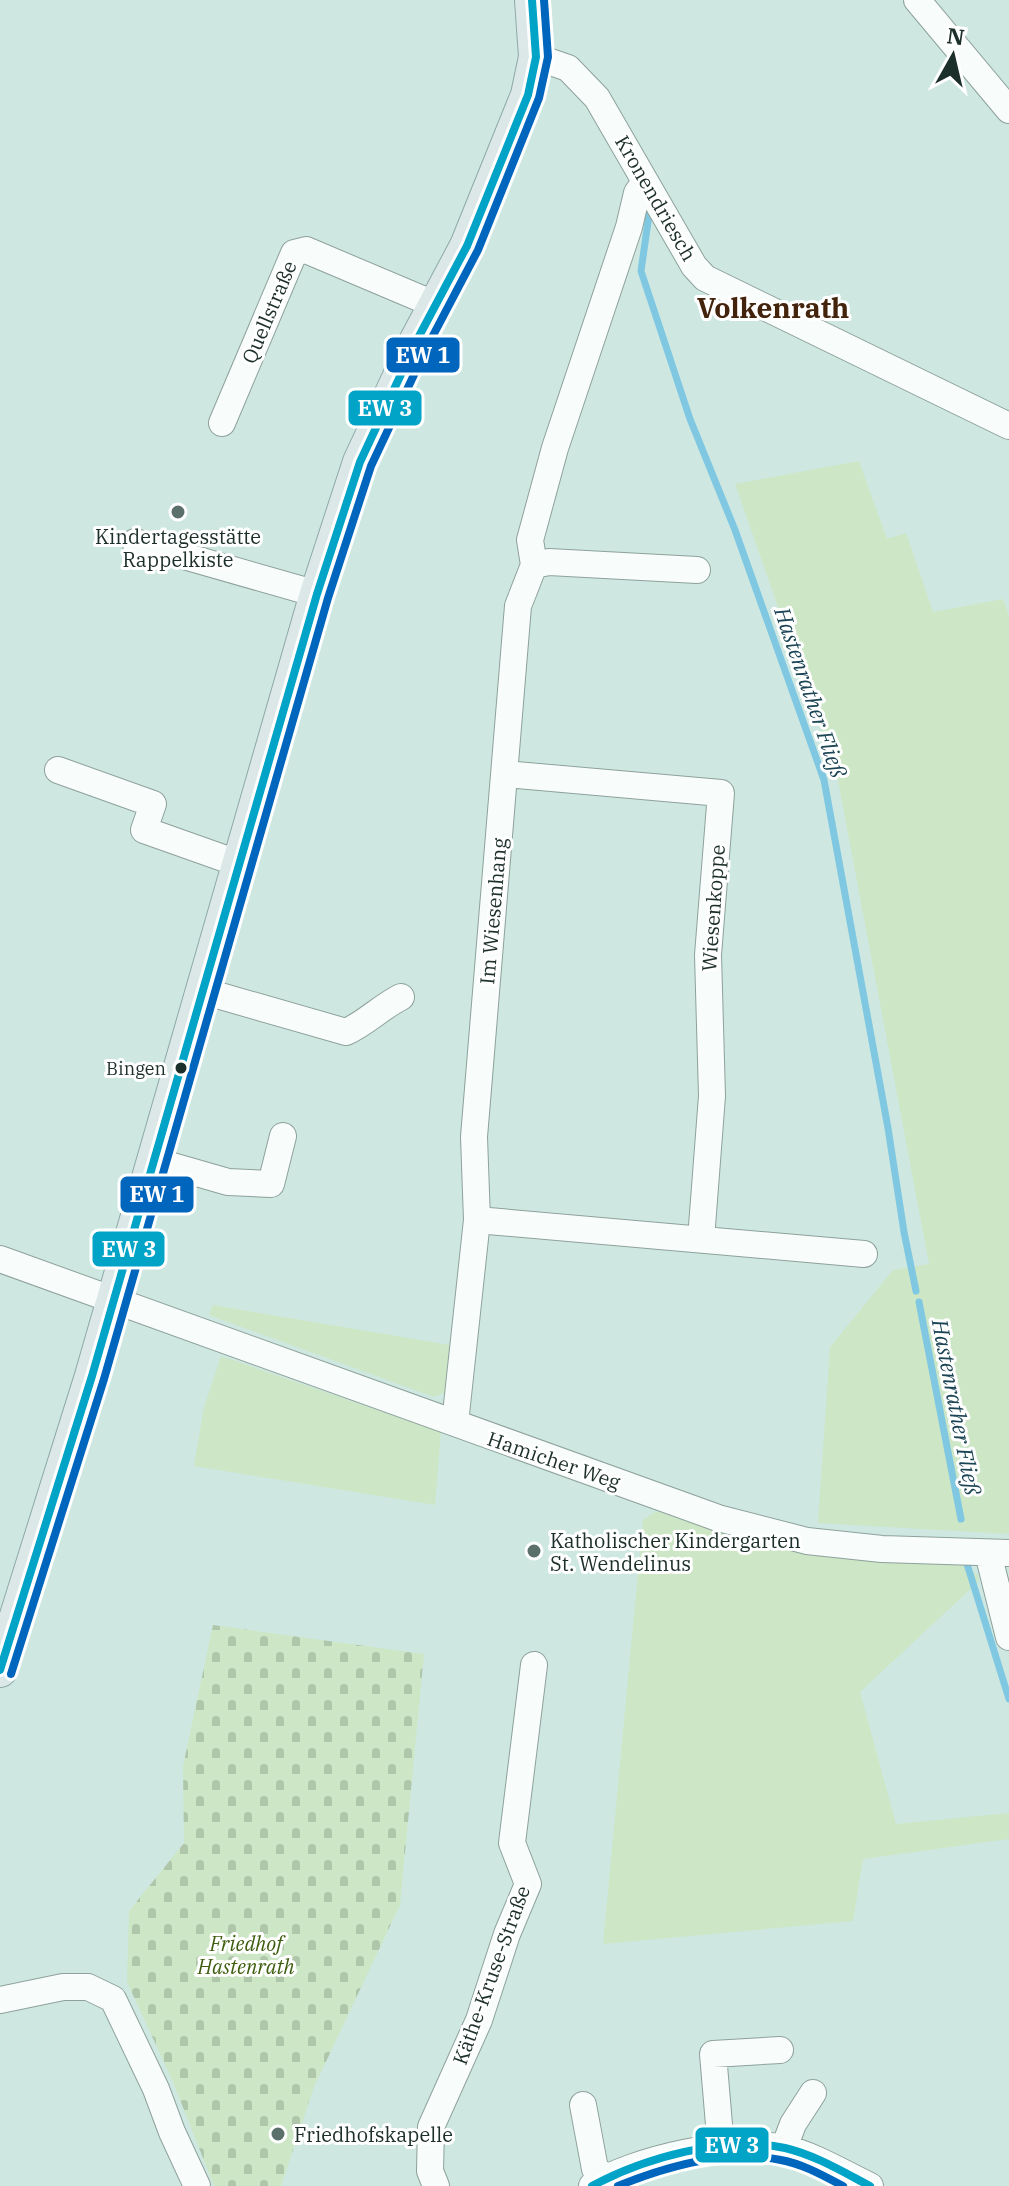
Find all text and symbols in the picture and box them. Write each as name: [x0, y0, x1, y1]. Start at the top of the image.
north arrow: [913, 16, 993, 96]
text: N: [945, 20, 966, 51]
street label: Kronendriesch: [609, 130, 703, 266]
street label: Quellstraße: [235, 256, 303, 368]
district label: Volkenrath: [697, 289, 849, 326]
line badge: EW 1: [385, 336, 461, 374]
text: EW 1: [395, 340, 451, 369]
line badge: EW 3: [347, 389, 423, 427]
text: EW 3: [357, 393, 413, 422]
marker: Kindertagesstätte Rappelkiste: [169, 503, 187, 521]
place label: Kindertagesstätte Rappelkiste: [95, 523, 261, 573]
water label: Hastenrather Fließ: [768, 602, 854, 781]
street label: Im Wiesenhang: [473, 836, 513, 985]
street label: Wiesenkoppe: [695, 843, 731, 973]
place label: Bingen: [106, 1057, 166, 1080]
marker: Bingen: [173, 1060, 189, 1076]
line badge: EW 1: [119, 1175, 195, 1214]
text: EW 1: [129, 1179, 185, 1208]
line badge: EW 3: [91, 1230, 166, 1268]
text: EW 3: [101, 1234, 157, 1263]
water label: Hastenrather Fließ: [926, 1316, 988, 1498]
street label: Hamicher Weg: [484, 1425, 624, 1495]
place label: Katholischer Kindergarten St. Wendelinus: [550, 1527, 801, 1577]
marker: Katholischer Kindergarten St. Wendelinus: [525, 1542, 543, 1560]
street label: Käthe-Kruse-Straße: [446, 1882, 536, 2068]
park label: Friedhof Hastenrath: [197, 1930, 295, 1980]
place label: Friedhofskapelle: [294, 2121, 453, 2148]
marker: Friedhofskapelle: [269, 2125, 287, 2143]
line badge: EW 3: [694, 2126, 770, 2164]
text: EW 3: [704, 2130, 760, 2159]

